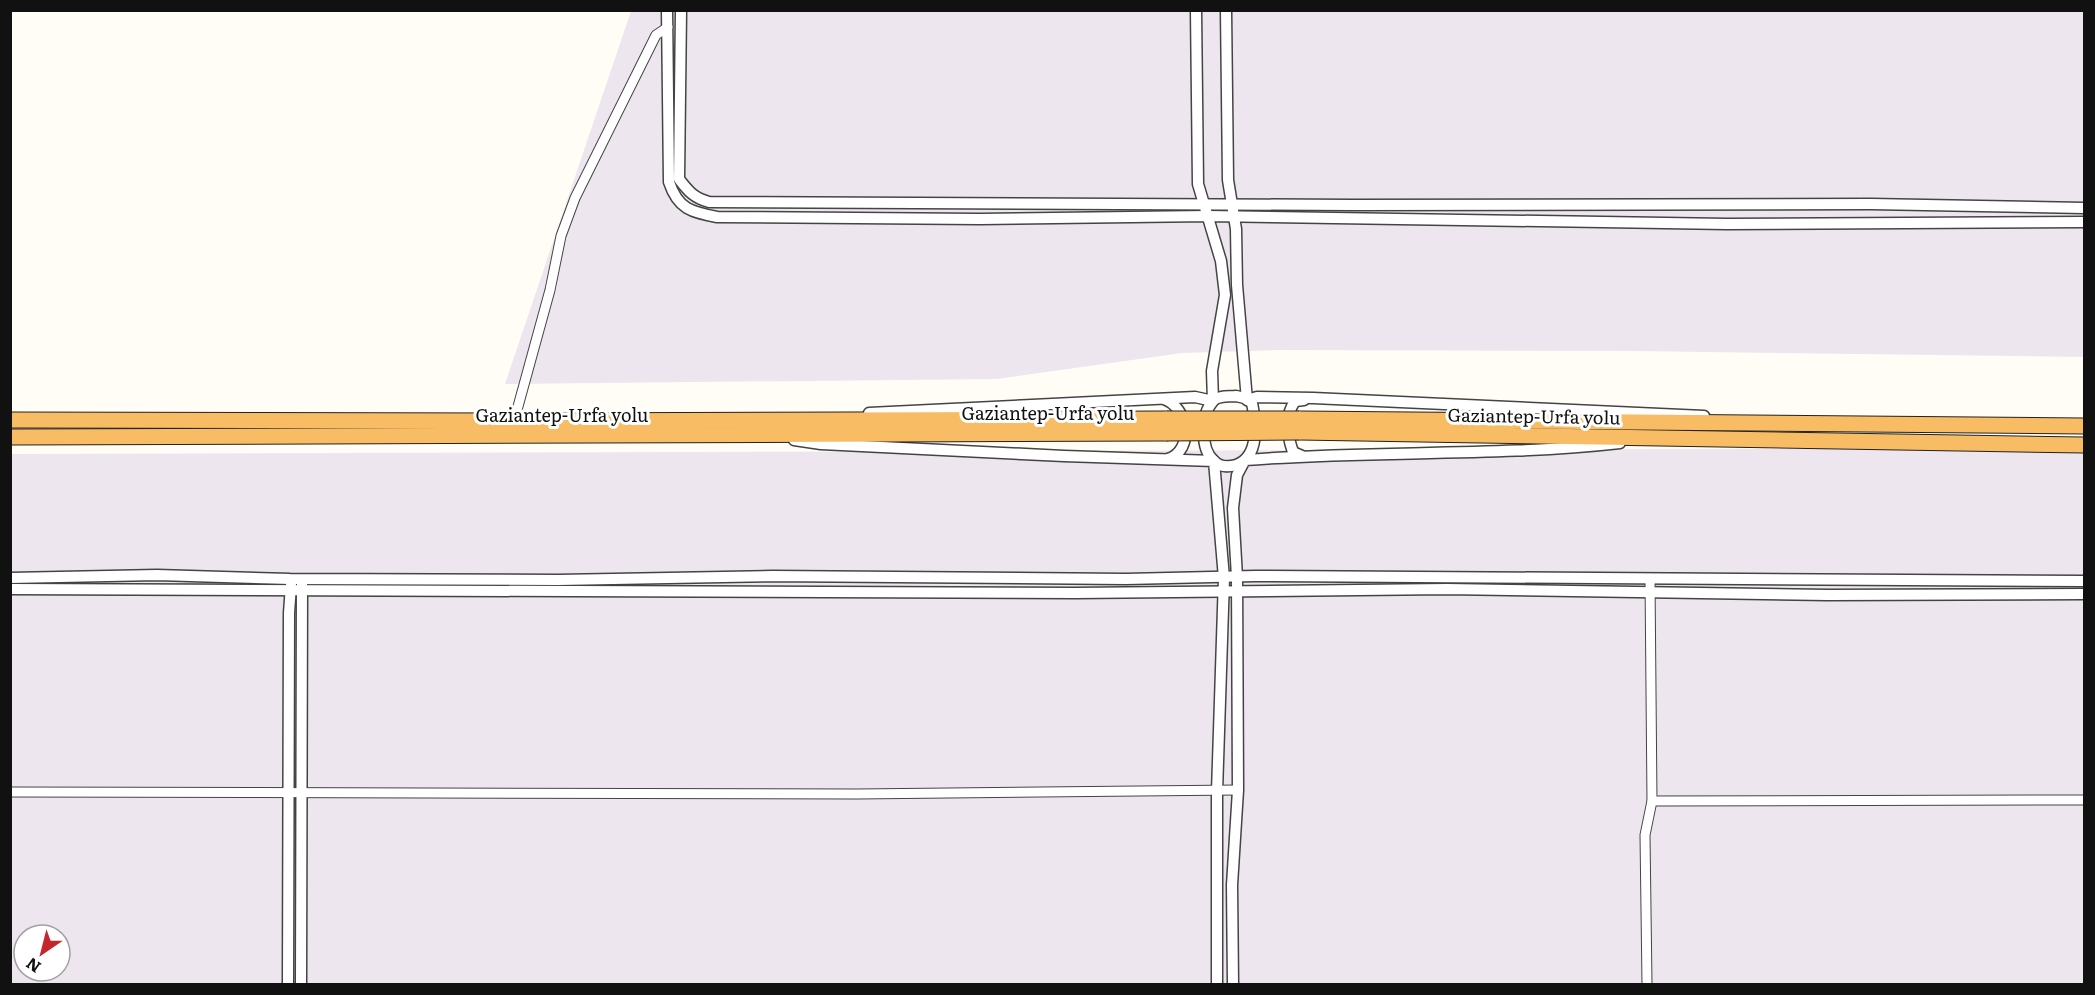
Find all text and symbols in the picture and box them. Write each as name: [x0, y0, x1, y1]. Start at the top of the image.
street label: Gaziantep-Urfa yolu: [962, 399, 1134, 426]
street label: Gaziantep-Urfa yolu: [1447, 400, 1621, 431]
street label: Gaziantep-Urfa yolu: [476, 401, 648, 428]
north arrow: [12, 923, 72, 983]
text: N: [20, 952, 45, 980]

